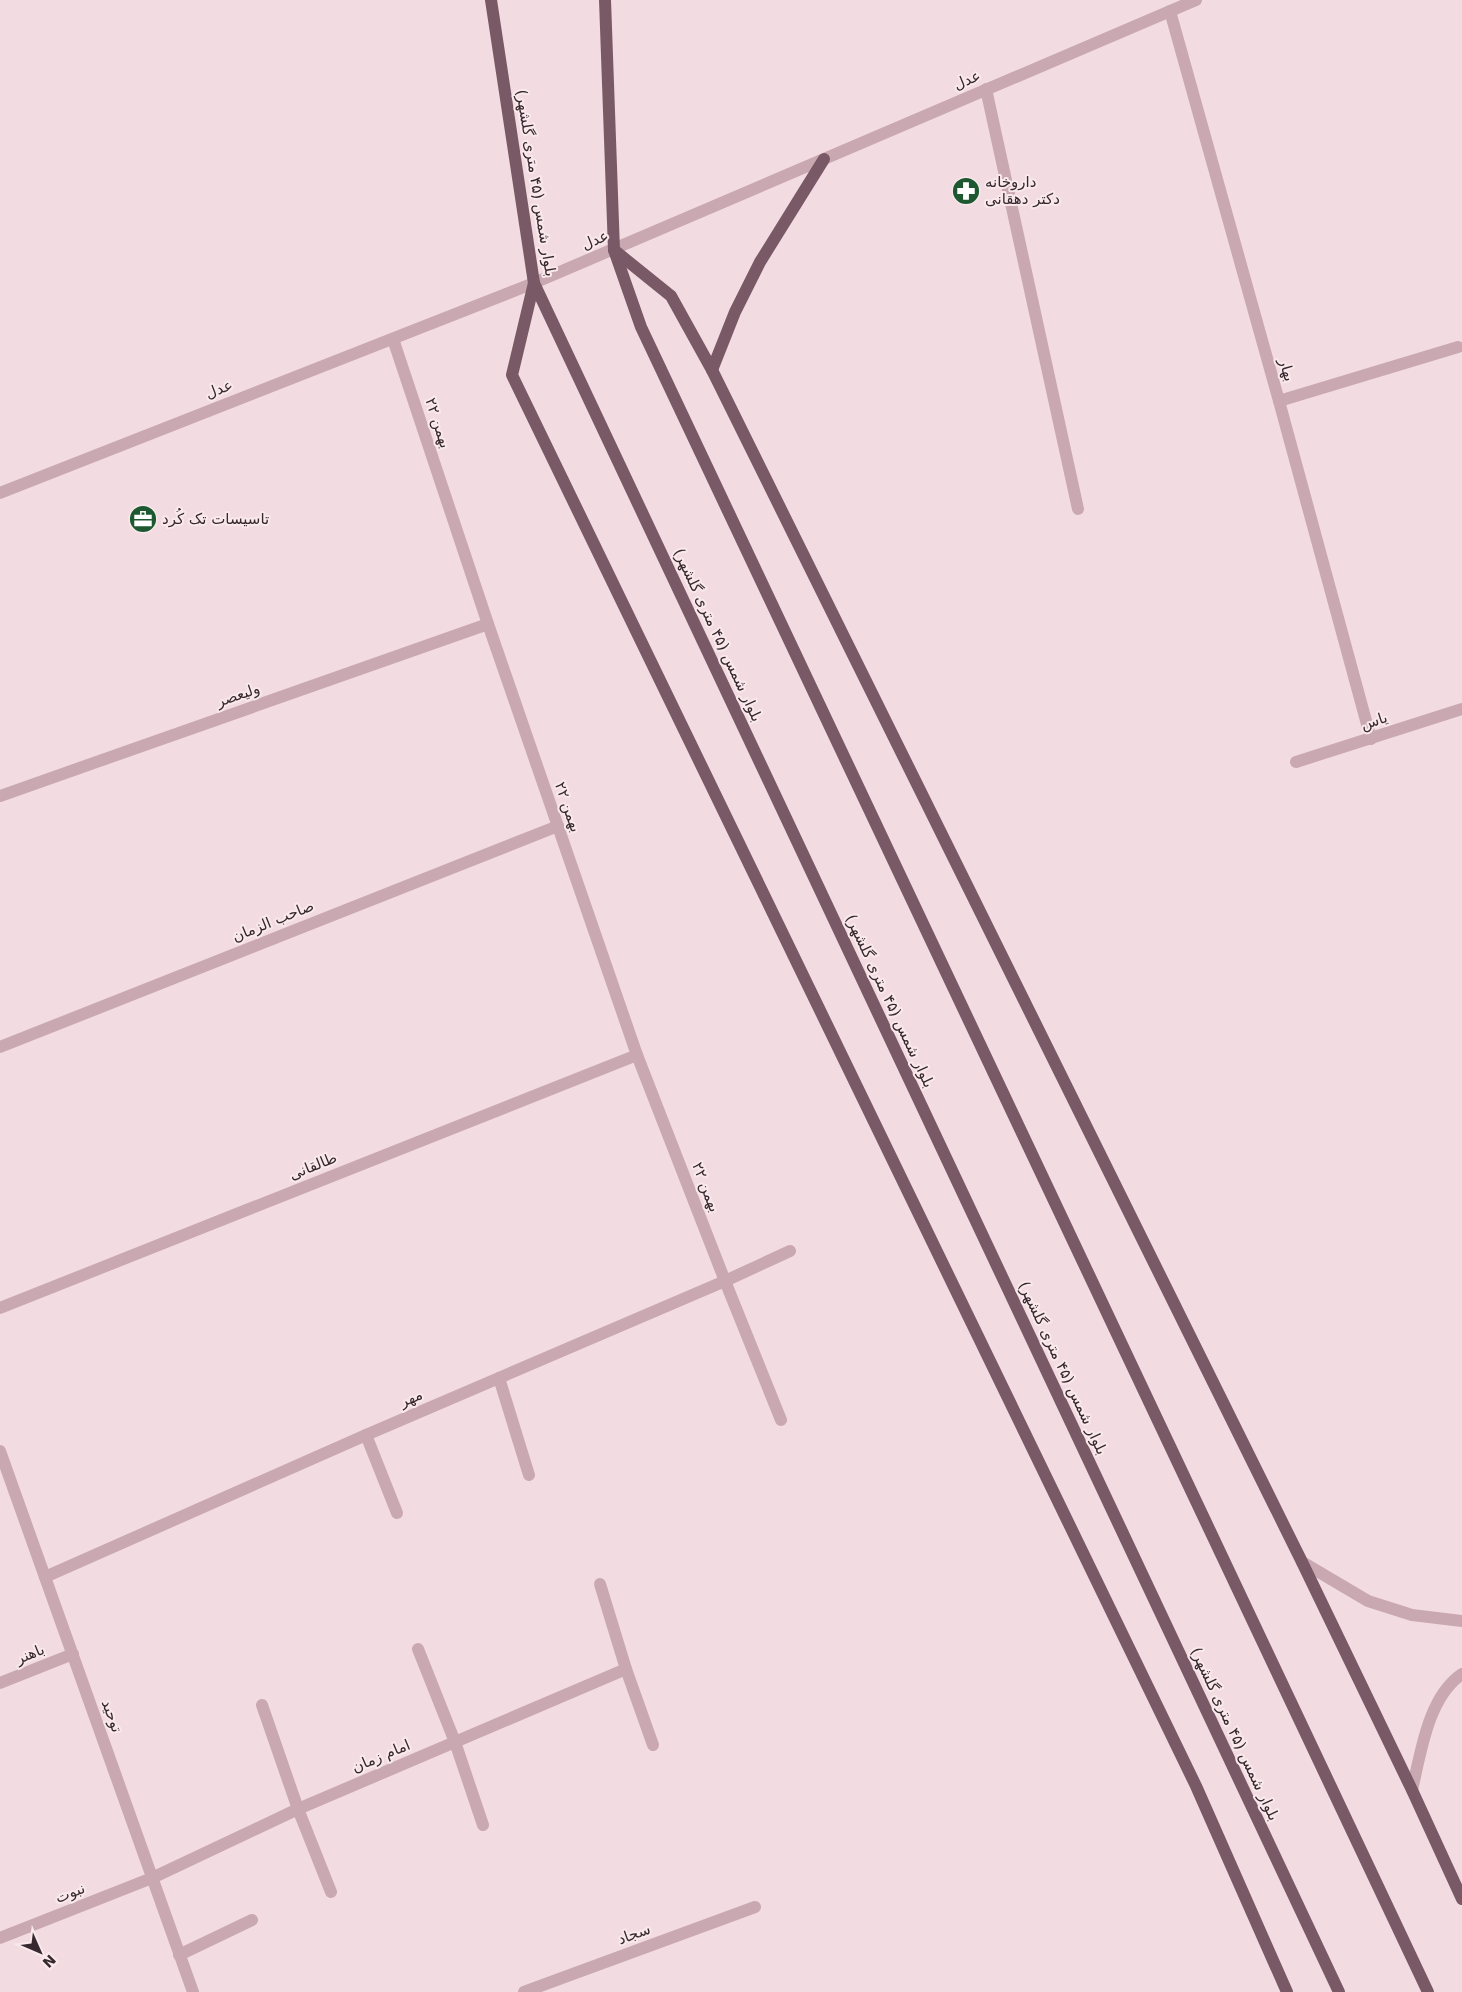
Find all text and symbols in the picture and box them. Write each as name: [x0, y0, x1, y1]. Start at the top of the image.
street label: عدل: [951, 66, 983, 94]
street label: بلوار شمس (۴۵ متری گلشهر): [512, 88, 560, 278]
place label: داروخانه دکتر دهقانی: [985, 173, 1060, 208]
pharmacy icon: داروخانه دکتر دهقانی: [951, 176, 981, 206]
street label: عدل: [579, 226, 611, 254]
street label: بهار: [1275, 356, 1299, 383]
street label: عدل: [203, 376, 235, 402]
street label: ۲۲ بهمن: [421, 395, 455, 451]
office icon: تاسیسات تک کُرد: [128, 504, 158, 534]
place label: تاسیسات تک کُرد: [162, 508, 269, 528]
street label: بلوار شمس (۴۵ متری گلشهر): [670, 546, 766, 724]
street label: ولیعصر: [213, 679, 262, 711]
street label: یاس: [1358, 708, 1390, 734]
street label: ۲۲ بهمن: [551, 779, 585, 835]
street label: صاحب الزمان: [229, 896, 317, 946]
street label: بلوار شمس (۴۵ متری گلشهر): [842, 912, 938, 1090]
street label: طالقانی: [286, 1148, 340, 1184]
street label: ۲۲ بهمن: [688, 1159, 724, 1215]
street label: بلوار شمس (۴۵ متری گلشهر): [1015, 1279, 1111, 1457]
street label: مهر: [396, 1385, 425, 1411]
street label: باهنر: [12, 1640, 47, 1668]
street label: بلوار شمس (۴۵ متری گلشهر): [1187, 1645, 1283, 1823]
street label: توحید: [98, 1697, 126, 1735]
street label: امام زمان: [349, 1736, 413, 1776]
street label: نبوت: [52, 1879, 88, 1907]
street label: سجاد: [615, 1920, 653, 1948]
north arrow: [15, 1927, 65, 1977]
text: N: [39, 1951, 59, 1971]

